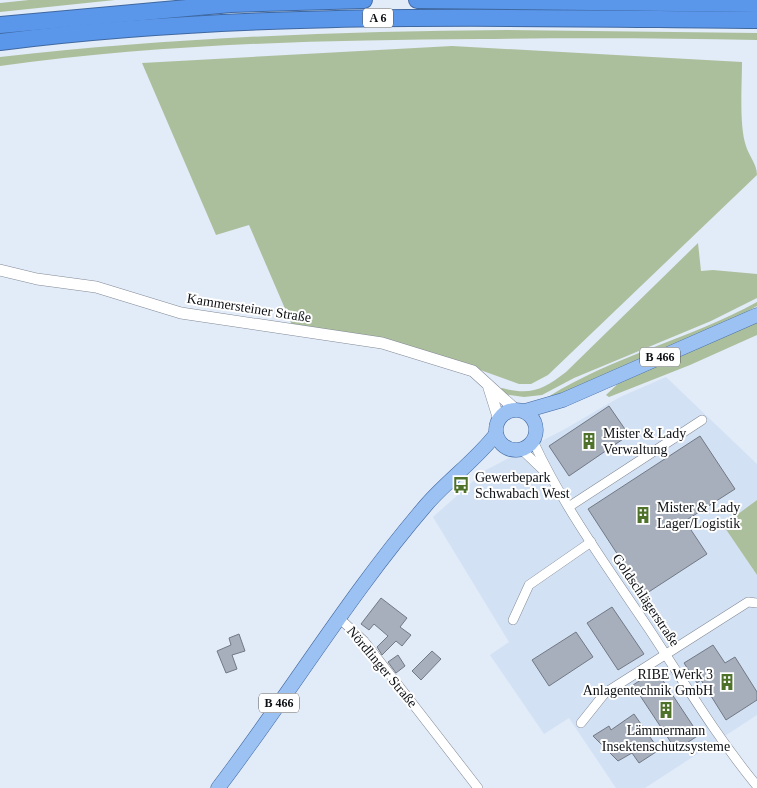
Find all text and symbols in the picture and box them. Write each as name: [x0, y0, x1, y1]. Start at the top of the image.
road number: A 6: [363, 8, 393, 28]
street label: Kammersteiner Straße: [186, 291, 312, 325]
road number: B 466: [640, 348, 680, 367]
place label: Mister & Lady Verwaltung: [603, 426, 686, 457]
building icon: Mister & Lady Verwaltung: [579, 431, 599, 451]
place label: Gewerbepark Schwabach West: [475, 470, 570, 501]
bus stop icon: Gewerbepark Schwabach West: [451, 475, 471, 495]
place label: Mister & Lady Lager/Logistik: [657, 500, 740, 531]
building icon: Mister & Lady Lager/Logistik: [633, 505, 653, 525]
street label: Goldschlägerstraße: [610, 551, 682, 649]
street label: Nördlinger Straße: [344, 624, 420, 710]
place label: RIBE Werk 3 Anlagentechnik GmbH: [583, 667, 713, 698]
building icon: RIBE Werk 3 Anlagentechnik GmbH: [717, 672, 737, 692]
road number: B 466: [259, 694, 299, 712]
building icon: Lämmermann Insektenschutzsysteme: [656, 700, 676, 720]
place label: Lämmermann Insektenschutzsysteme: [602, 723, 730, 754]

